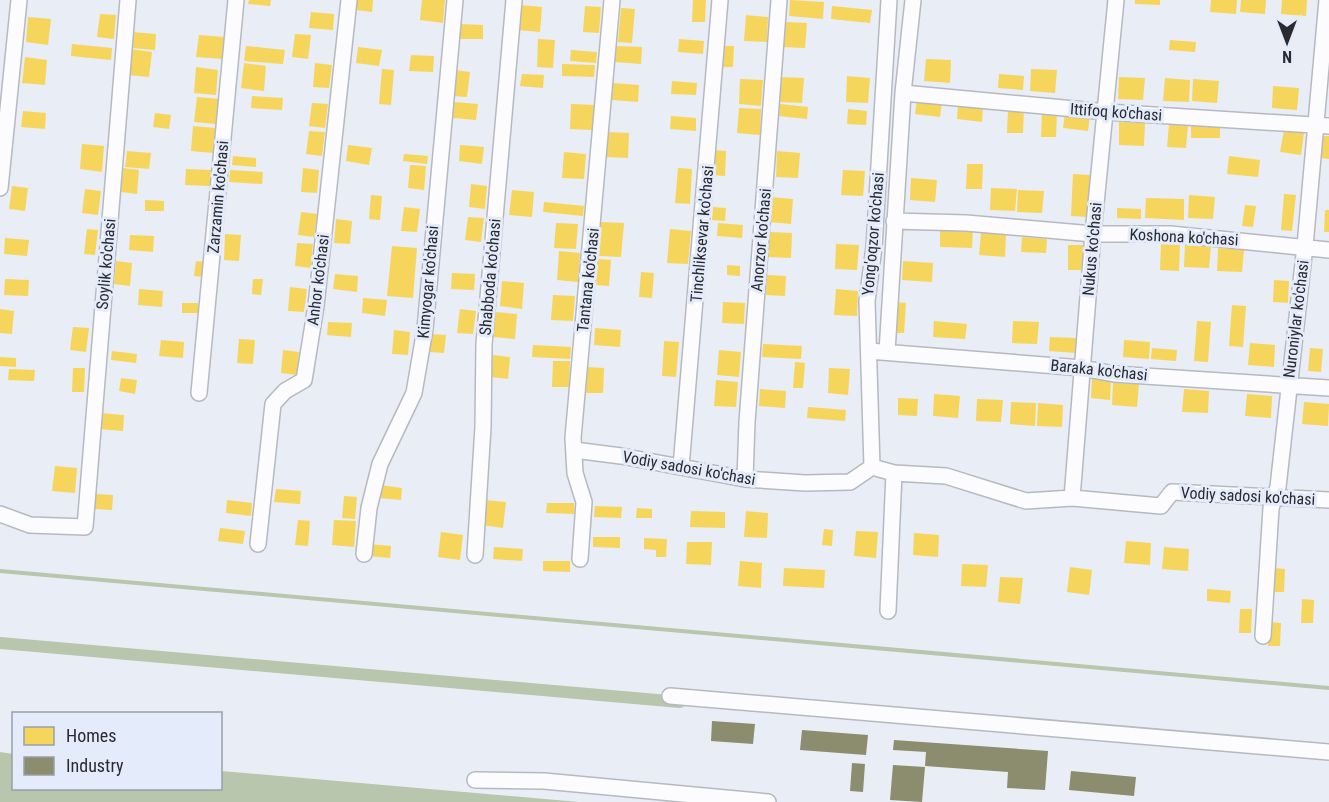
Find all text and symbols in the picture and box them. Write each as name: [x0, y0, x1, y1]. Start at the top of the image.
north arrow: [1257, 12, 1317, 72]
text: N: [1282, 47, 1292, 66]
street label: Ittifoq ko'chasi: [1069, 99, 1163, 125]
street label: Zarzamin ko'chasi: [204, 140, 232, 254]
street label: Tinchliksevar ko'chasi: [687, 165, 717, 303]
street label: Yong'oqzor ko'chasi: [858, 172, 888, 296]
street label: Anorzor ko'chasi: [747, 188, 775, 292]
street label: Nukus ko'chasi: [1078, 201, 1106, 297]
street label: Soylik ko'chasi: [93, 218, 119, 310]
street label: Shabboda ko'chasi: [475, 218, 505, 336]
street label: Kimyogar ko'chasi: [414, 225, 442, 339]
street label: Koshona ko'chasi: [1129, 225, 1239, 249]
street label: Tantana ko'chasi: [573, 227, 603, 333]
street label: Anhor ko'chasi: [303, 233, 333, 327]
street label: Nuroniylar ko'chasi: [1279, 259, 1313, 379]
street label: Baraka ko'chasi: [1050, 355, 1148, 385]
street label: Vodiy sadosi ko'chasi: [621, 447, 757, 489]
street label: Vodiy sadosi ko'chasi: [1180, 483, 1316, 509]
legend: [12, 712, 222, 790]
text: Homes: [66, 725, 116, 746]
text: Industry: [66, 755, 124, 776]

